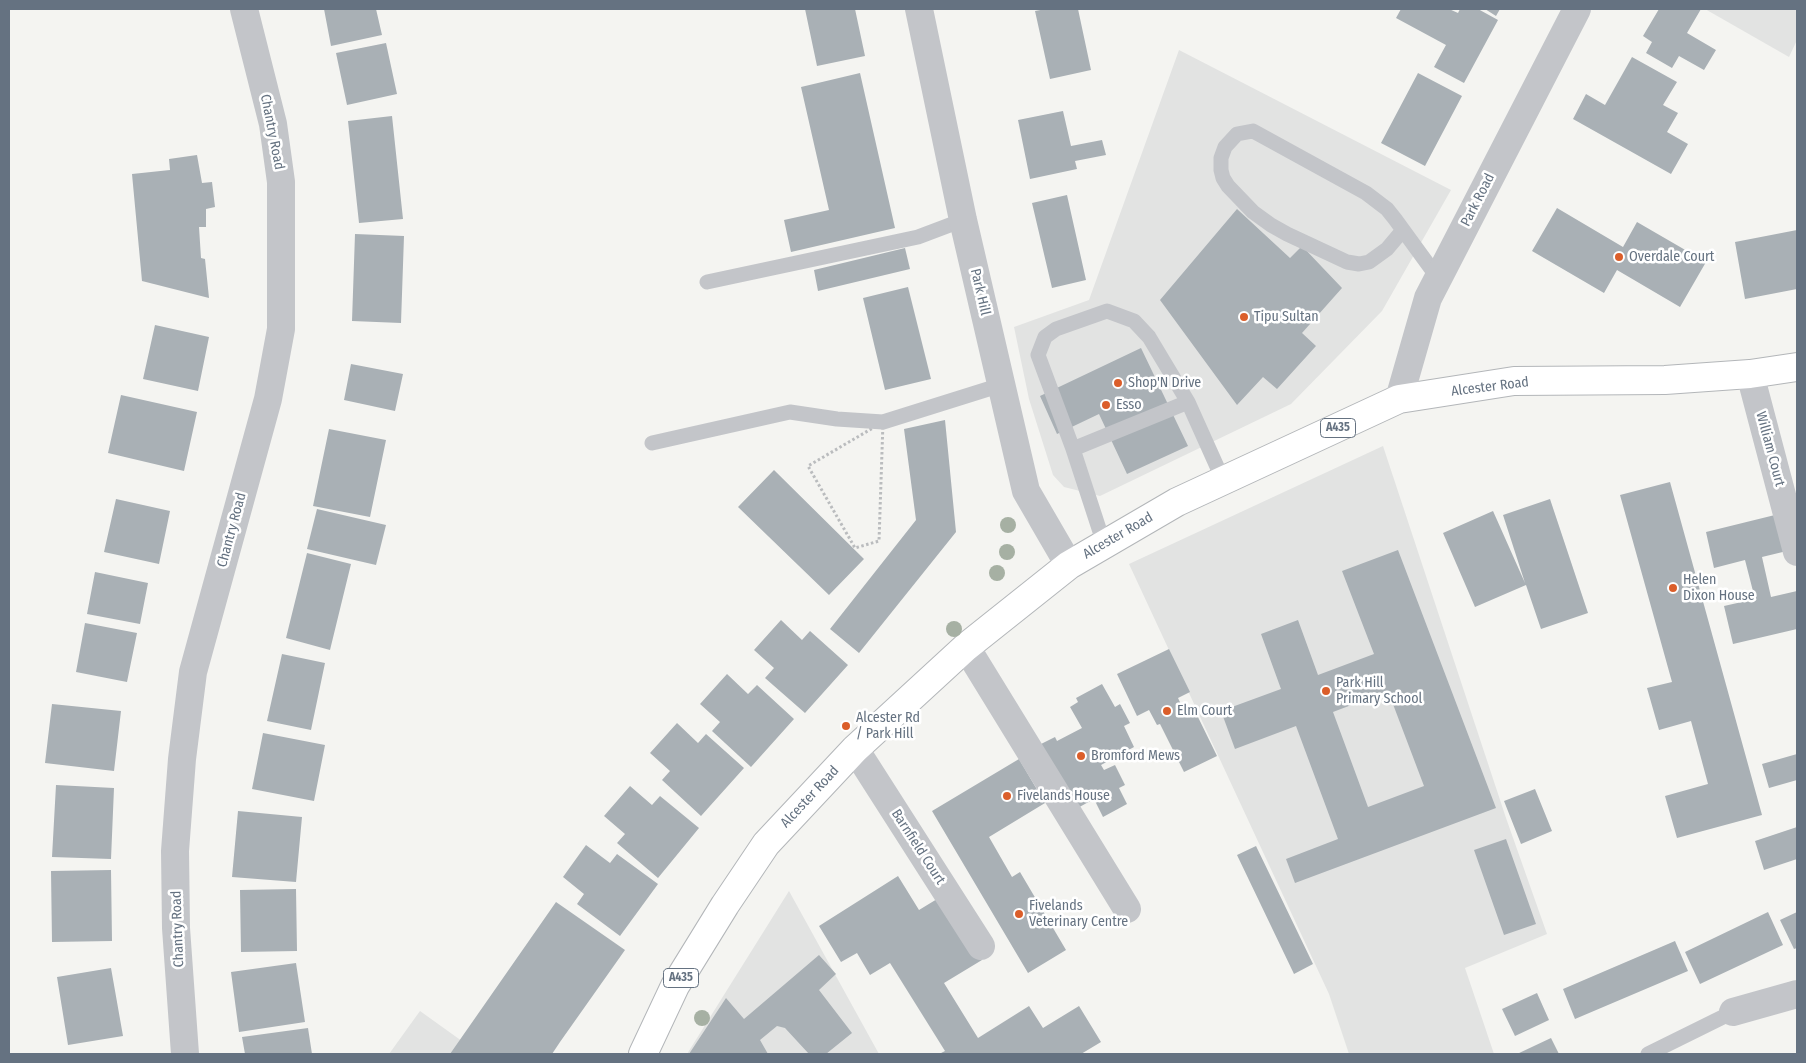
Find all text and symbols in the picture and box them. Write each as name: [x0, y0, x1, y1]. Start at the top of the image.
street label: Chantry Road: [256, 93, 288, 171]
street label: Park Road: [1458, 171, 1498, 229]
place label: Overdale Court: [1629, 249, 1714, 265]
marker: Overdale Court: [1613, 251, 1625, 263]
street label: Park Hill: [966, 267, 994, 317]
place label: Tipu Sultan: [1254, 309, 1319, 325]
marker: Tipu Sultan: [1238, 311, 1250, 323]
street label: Alcester Road: [1450, 374, 1530, 400]
place label: Shop'N Drive: [1128, 375, 1201, 391]
marker: Shop'N Drive: [1112, 377, 1124, 389]
place label: Esso: [1116, 397, 1142, 413]
marker: Esso: [1100, 399, 1112, 411]
street label: William Court: [1752, 410, 1788, 488]
road number: A435: [1320, 418, 1356, 438]
street label: Chantry Road: [214, 491, 250, 569]
street label: Alcester Road: [1080, 509, 1156, 563]
place label: Helen Dixon House: [1683, 572, 1755, 604]
marker: Helen Dixon House: [1667, 582, 1679, 594]
place label: Park Hill Primary School: [1336, 675, 1422, 708]
marker: Park Hill Primary School: [1320, 685, 1332, 697]
place label: Elm Court: [1177, 703, 1232, 719]
marker: Elm Court: [1161, 705, 1173, 717]
place label: Alcester Rd / Park Hill: [856, 710, 920, 742]
marker: Alcester Rd / Park Hill: [840, 720, 852, 732]
place label: Bromford Mews: [1091, 748, 1180, 764]
marker: Bromford Mews: [1075, 750, 1087, 762]
street label: Alcester Road: [777, 763, 843, 831]
place label: Fivelands House: [1017, 788, 1110, 804]
marker: Fivelands House: [1001, 790, 1013, 802]
street label: Barnfield Court: [887, 806, 949, 888]
street label: Chantry Road: [168, 890, 188, 968]
place label: Fivelands Veterinary Centre: [1029, 898, 1128, 930]
marker: Fivelands Veterinary Centre: [1013, 908, 1025, 920]
road number: A435: [664, 968, 698, 988]

